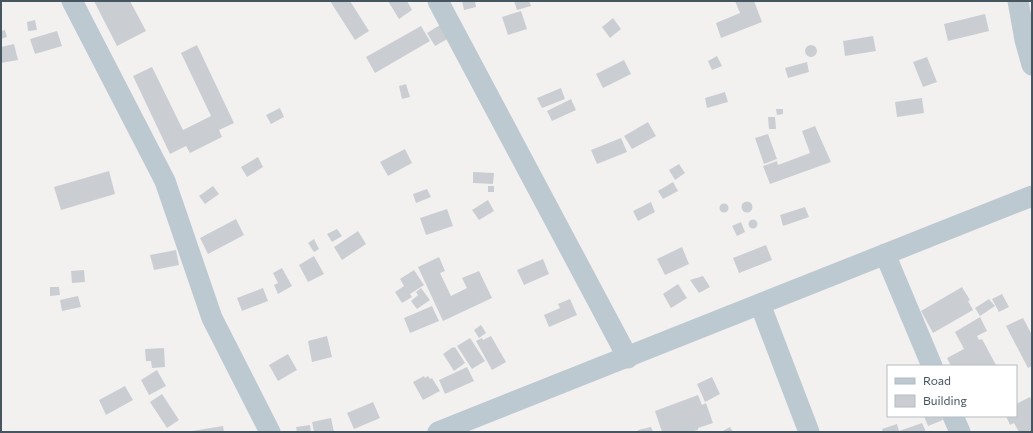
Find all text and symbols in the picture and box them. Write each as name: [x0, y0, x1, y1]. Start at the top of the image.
legend: [887, 365, 1017, 417]
text: Road: [923, 373, 951, 387]
text: Building: [923, 393, 967, 407]

